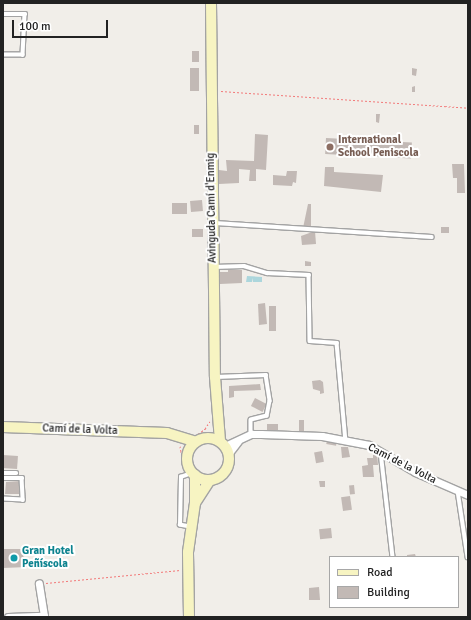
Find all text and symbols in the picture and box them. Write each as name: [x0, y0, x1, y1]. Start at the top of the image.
scale bar: [14, 12, 110, 38]
text: 100 m: [19, 19, 51, 34]
place label: International School Peniscola: [338, 134, 419, 160]
marker: International School Peniscola: [325, 142, 335, 152]
street label: Avinguda Camí d'Enmig: [204, 153, 220, 263]
street label: Camí de la Volta: [42, 422, 118, 438]
street label: Camí de la Volta: [365, 441, 439, 487]
place label: Gran Hotel Peñíscola: [22, 545, 74, 571]
marker: Gran Hotel Peñíscola: [9, 553, 19, 563]
legend: [329, 556, 459, 608]
text: Road: [367, 565, 393, 580]
text: Building: [367, 585, 410, 600]

